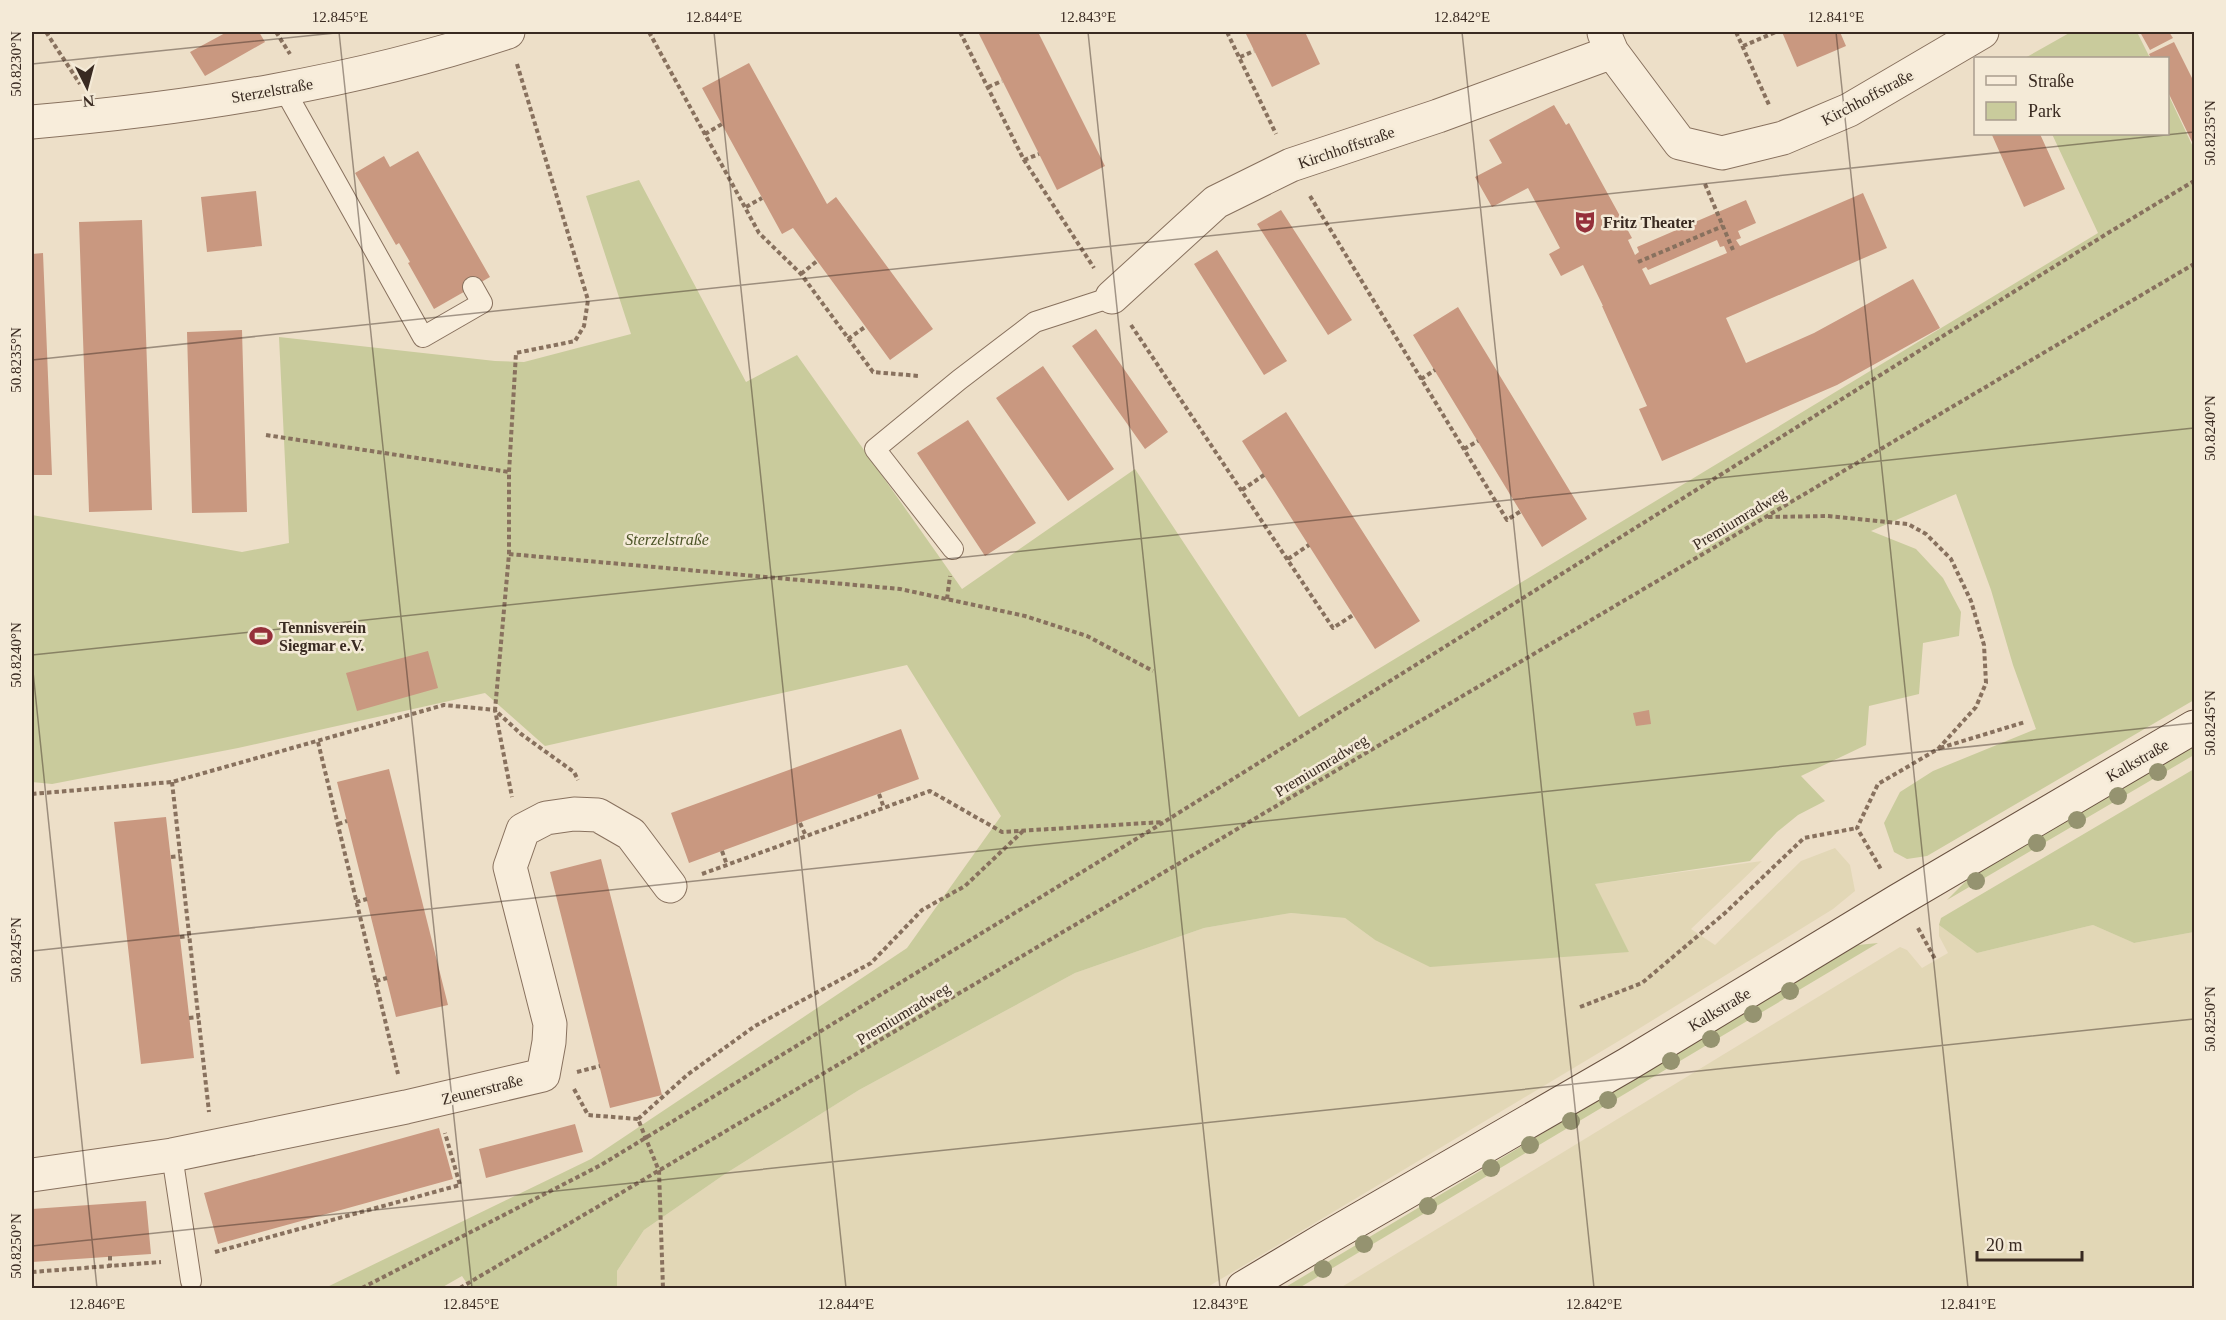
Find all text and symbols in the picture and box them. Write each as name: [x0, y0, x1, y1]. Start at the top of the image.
text: 12.845°E: [312, 9, 368, 25]
text: 12.844°E: [686, 9, 742, 25]
text: 12.843°E: [1060, 9, 1116, 25]
text: 12.842°E: [1434, 9, 1490, 25]
text: 12.841°E: [1808, 9, 1864, 25]
text: 50.8230°N: [8, 31, 24, 97]
north arrow: [57, 57, 117, 117]
legend: [1974, 57, 2169, 135]
street label: Kirchhoffstraße: [1819, 66, 1916, 129]
text: Straße: [2028, 71, 2074, 91]
street label: Sterzelstraße: [230, 75, 314, 106]
text: N: [81, 92, 95, 111]
text: 50.8235°N: [2202, 100, 2218, 166]
text: Park: [2028, 101, 2061, 121]
street label: Kirchhoffstraße: [1296, 123, 1397, 172]
theatre icon: Fritz Theater: [1572, 209, 1598, 235]
place label: Fritz Theater: [1603, 214, 1695, 231]
text: 50.8235°N: [8, 327, 24, 393]
text: 50.8240°N: [2202, 395, 2218, 461]
street label: Premiumradweg: [1690, 484, 1789, 554]
park label: Sterzelstraße: [625, 531, 709, 548]
place label: Tennisverein Siegmar e.V.: [279, 619, 366, 655]
text: 50.8240°N: [8, 622, 24, 688]
sports icon: Tennisverein Siegmar e.V.: [248, 623, 274, 649]
text: 50.8245°N: [2202, 690, 2218, 756]
street label: Premiumradweg: [1272, 731, 1371, 801]
street label: Kalkstraße: [2103, 736, 2172, 785]
text: 50.8245°N: [8, 917, 24, 983]
street label: Premiumradweg: [854, 979, 953, 1049]
street label: Kalkstraße: [1685, 984, 1753, 1035]
text: 50.8250°N: [2202, 986, 2218, 1052]
street label: Zeunerstraße: [440, 1071, 525, 1108]
text: 50.8250°N: [8, 1213, 24, 1279]
scale bar: [1977, 1224, 2082, 1262]
text: 20 m: [1986, 1235, 2023, 1255]
text: 12.846°E: [69, 1296, 125, 1312]
text: 12.845°E: [443, 1296, 499, 1312]
text: 12.844°E: [818, 1296, 874, 1312]
text: 12.843°E: [1192, 1296, 1248, 1312]
text: 12.842°E: [1566, 1296, 1622, 1312]
text: 12.841°E: [1940, 1296, 1996, 1312]

